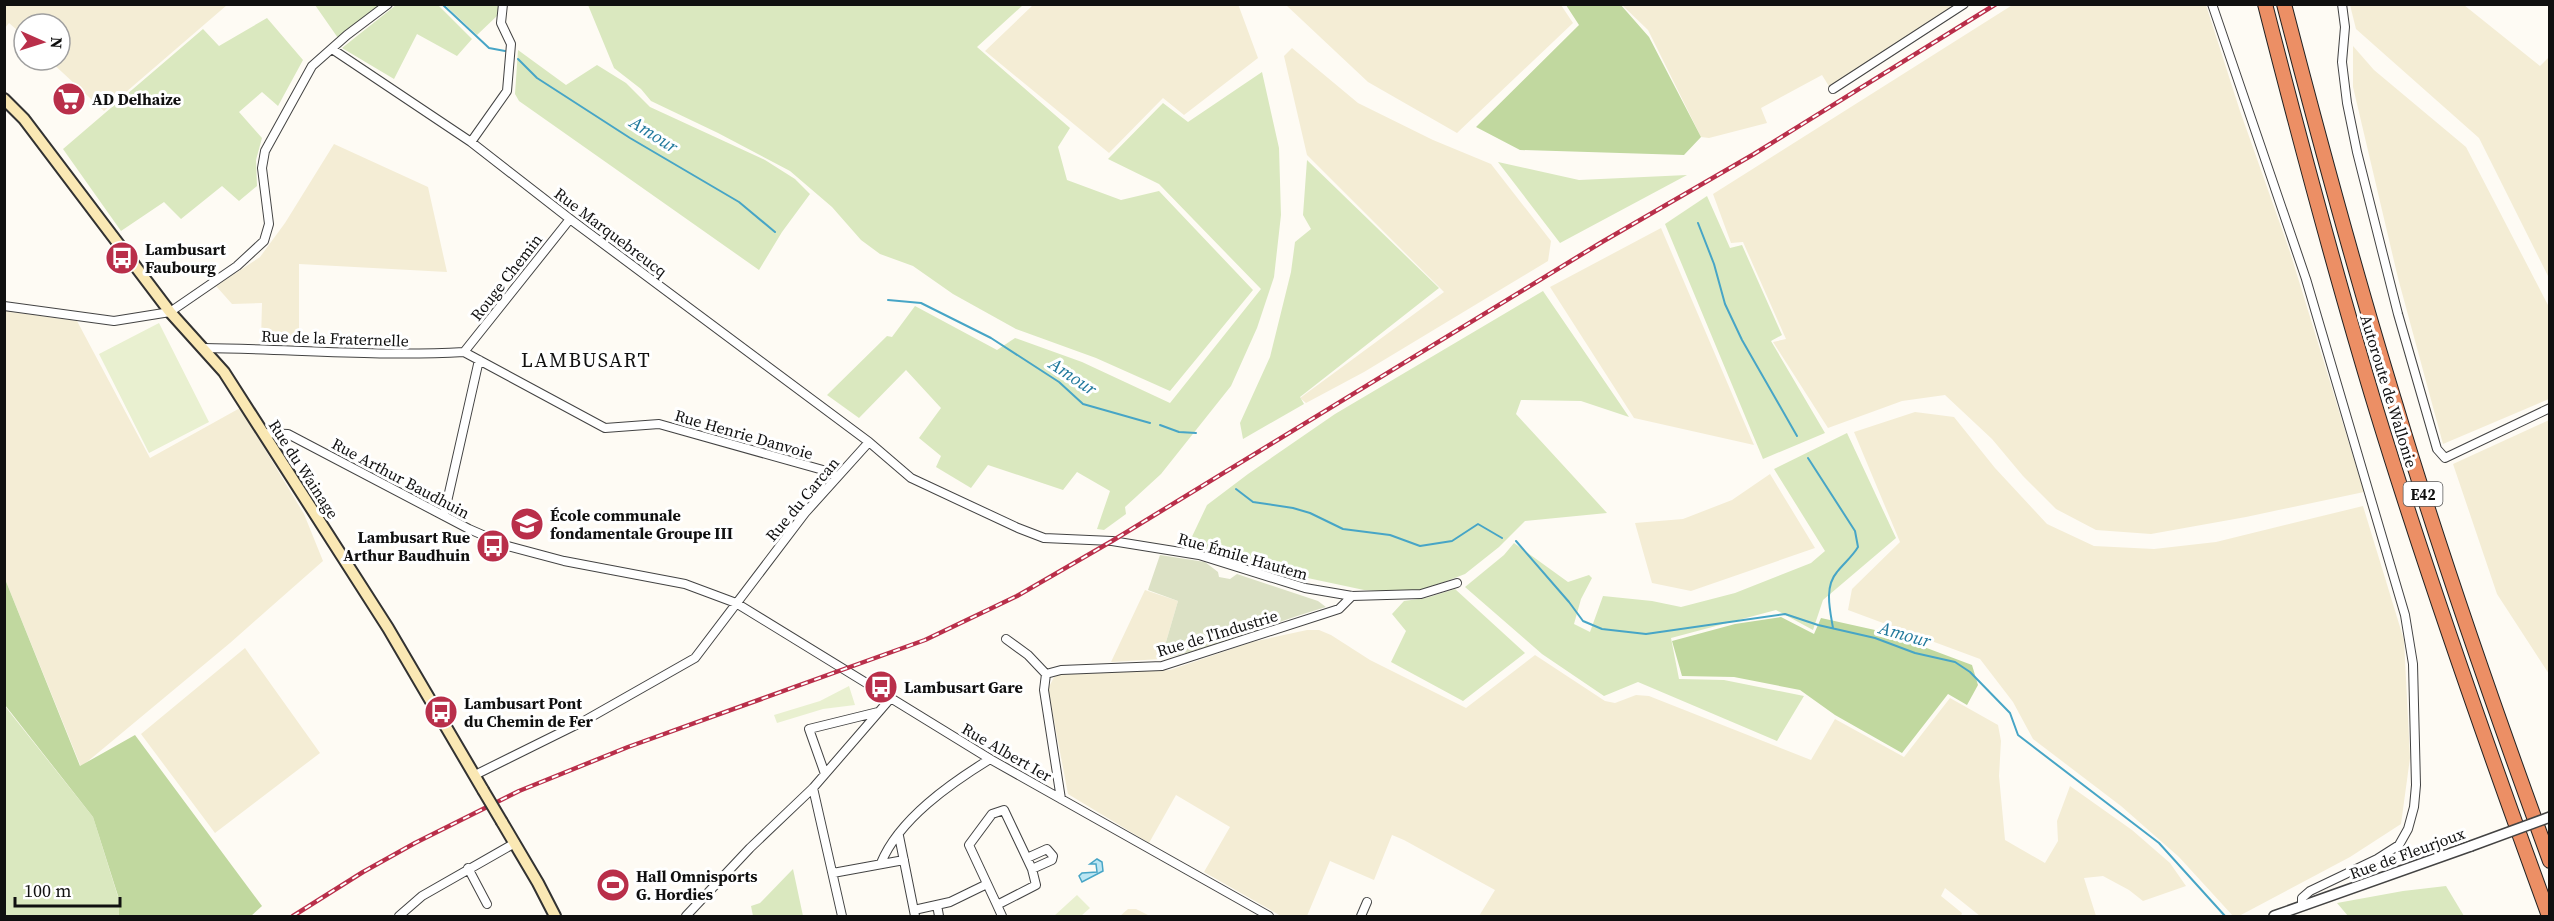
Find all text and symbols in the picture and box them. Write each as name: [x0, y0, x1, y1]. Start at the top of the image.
north arrow: [12, 12, 72, 72]
text: N: [46, 36, 68, 50]
supermarket icon: AD Delhaize: [51, 81, 87, 117]
place label: AD Delhaize: [92, 88, 181, 110]
water label: Amour: [624, 109, 684, 159]
street label: Rue Marquebreucq: [550, 182, 672, 282]
street label: Rouge Chemin: [465, 229, 547, 325]
place label: Lambusart Faubourg: [145, 238, 226, 278]
bus stop icon: Lambusart Faubourg: [104, 240, 140, 276]
street label: Autoroute de Wallonie: [2355, 312, 2423, 470]
street label: Rue de la Fraternelle: [261, 324, 409, 352]
district label: LAMBUSART: [521, 346, 651, 374]
water label: Amour: [1043, 350, 1103, 402]
street label: Rue Henrie Danvoie: [672, 404, 816, 464]
street label: Rue du Wainage: [264, 415, 344, 523]
street label: Rue Arthur Baudhuin: [328, 432, 474, 524]
street label: Rue du Carcan: [760, 452, 844, 546]
road number: E42: [2404, 482, 2442, 506]
place label: École communale fondamentale Groupe III: [550, 504, 733, 544]
school or university icon: École communale fondamentale Groupe III: [509, 506, 545, 542]
place label: Lambusart Rue Arthur Baudhuin: [343, 526, 470, 566]
street label: Rue Émile Hautem: [1175, 527, 1311, 585]
bus stop icon: Lambusart Rue Arthur Baudhuin: [475, 528, 511, 564]
street label: Rue de l'Industrie: [1154, 604, 1280, 662]
water label: Amour: [1875, 614, 1935, 654]
bus stop icon: Lambusart Gare: [863, 669, 899, 705]
place label: Lambusart Gare: [904, 676, 1023, 698]
place label: Lambusart Pont du Chemin de Fer: [464, 692, 594, 732]
bus stop icon: Lambusart Pont du Chemin de Fer: [423, 694, 459, 730]
street label: Rue Albert Ier: [958, 717, 1056, 787]
street label: Rue de Fleurjoux: [2346, 822, 2468, 884]
place label: Hall Omnisports G. Hordies: [636, 865, 758, 905]
sports icon: Hall Omnisports G. Hordies: [595, 867, 631, 903]
scale bar: [15, 870, 120, 908]
text: 100 m: [24, 878, 71, 903]

